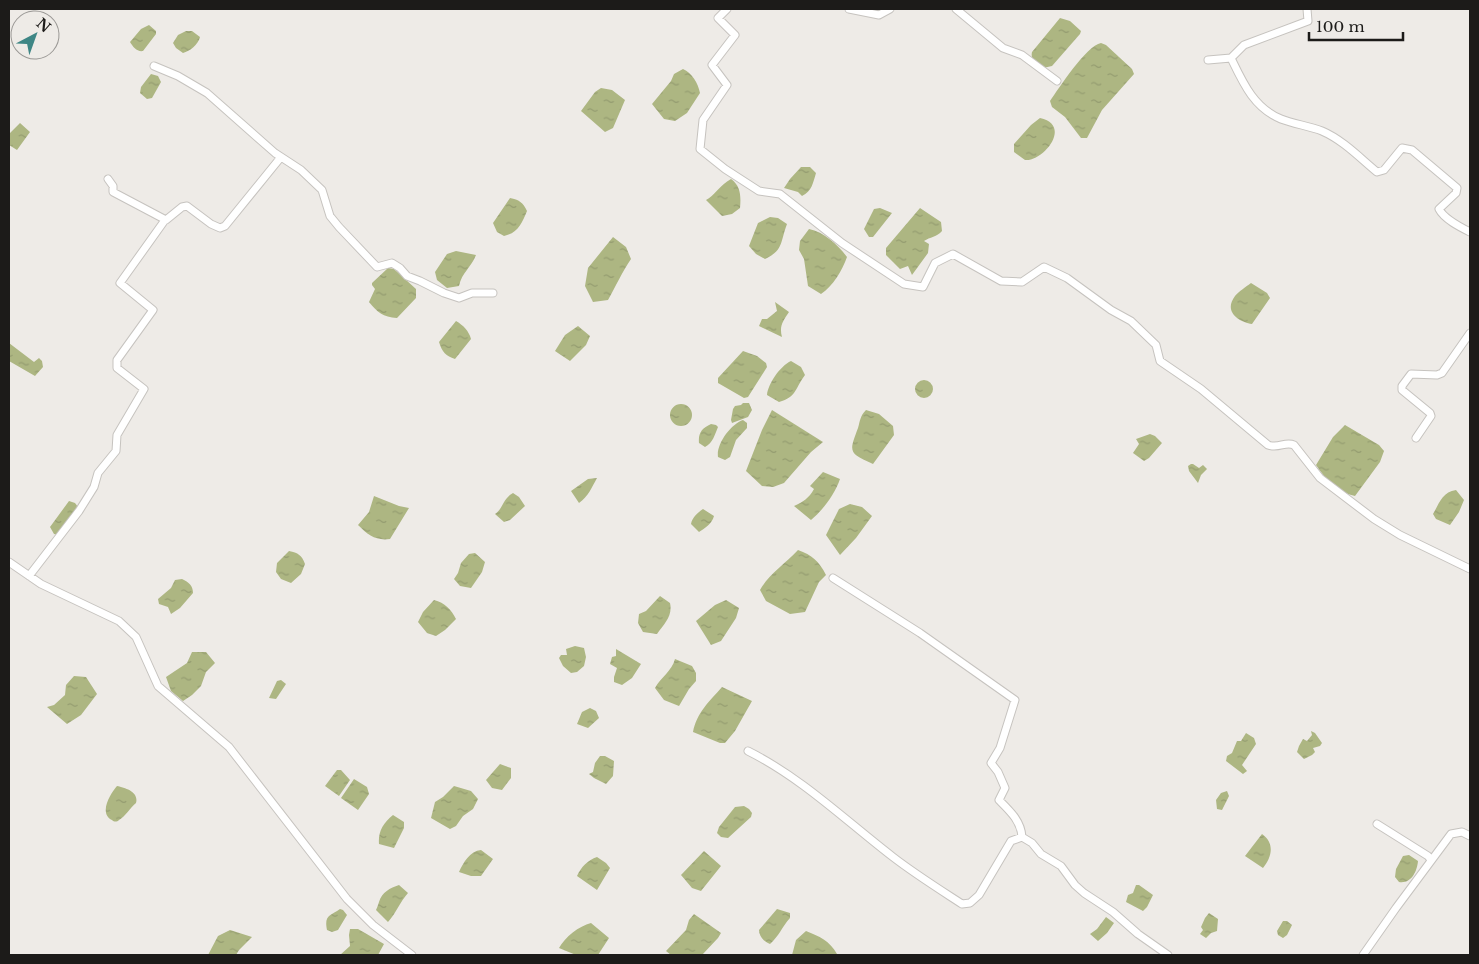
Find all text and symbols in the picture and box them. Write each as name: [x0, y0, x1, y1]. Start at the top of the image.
north arrow: [10, 10, 60, 60]
scale bar: [1309, 10, 1403, 42]
text: N: [33, 14, 54, 36]
text: 100 m: [1316, 17, 1365, 36]

